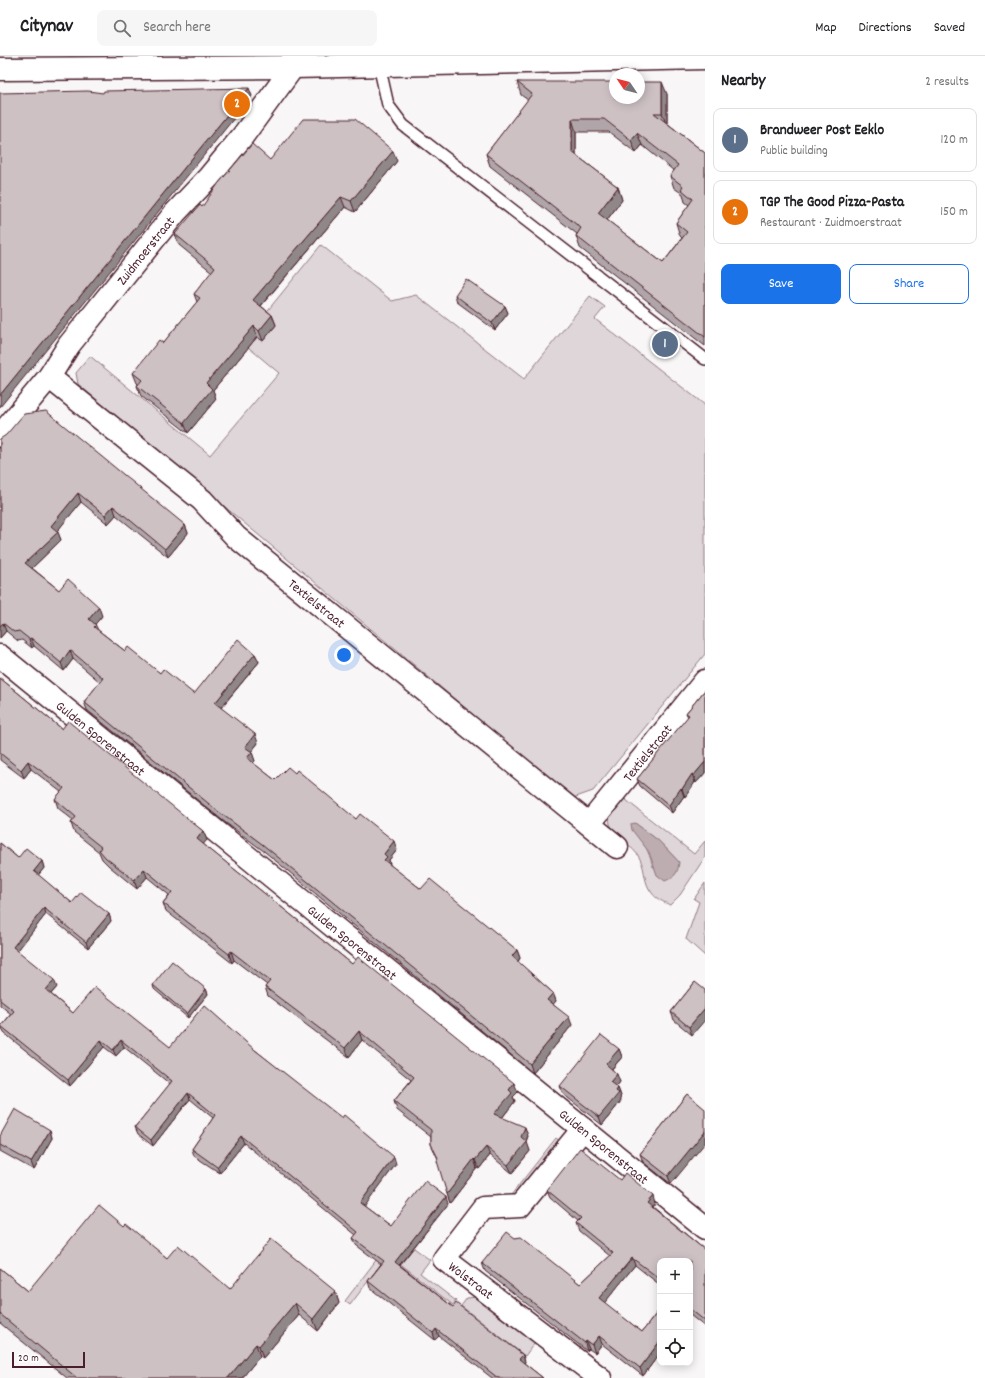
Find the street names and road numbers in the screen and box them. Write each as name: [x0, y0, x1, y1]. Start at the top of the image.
street label: Zuidmoerstraat: [113, 213, 181, 290]
street label: Textielstraat: [283, 575, 349, 634]
street label: Gulden Sporenstraat: [51, 697, 149, 782]
street label: Textielstraat: [619, 721, 678, 787]
street label: Gulden Sporenstraat: [302, 901, 400, 986]
street label: Gulden Sporenstraat: [554, 1105, 652, 1190]
street label: Wolstraat: [443, 1258, 497, 1305]

